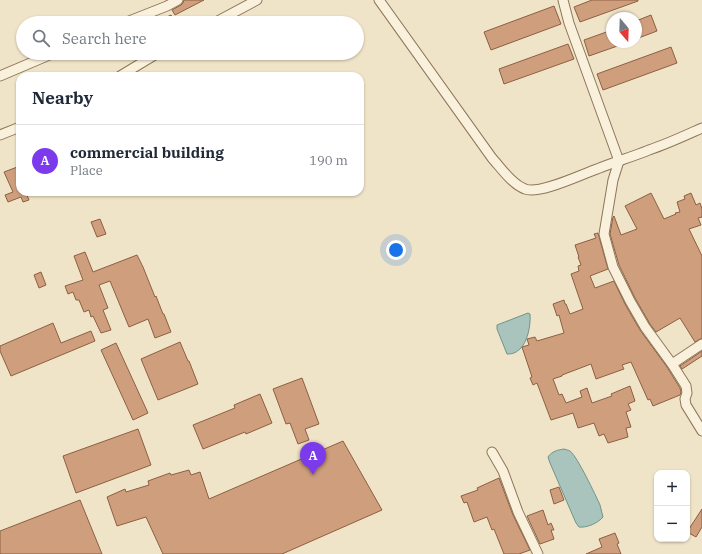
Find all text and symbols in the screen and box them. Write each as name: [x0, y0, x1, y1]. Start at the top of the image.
north arrow: [606, 12, 642, 48]
search box: [16, 16, 364, 60]
icon: search: [30, 27, 52, 49]
text: Search here: [62, 29, 147, 48]
text: Nearby: [32, 87, 93, 109]
text: commercial building: [70, 143, 224, 162]
text: A: [40, 152, 50, 169]
text: 190 m: [309, 152, 348, 169]
text: Place: [70, 162, 103, 179]
your location: [386, 240, 406, 260]
pin: A: [300, 442, 326, 475]
map controls: [654, 470, 690, 542]
button: +: [654, 470, 690, 506]
button: −: [654, 506, 690, 542]

